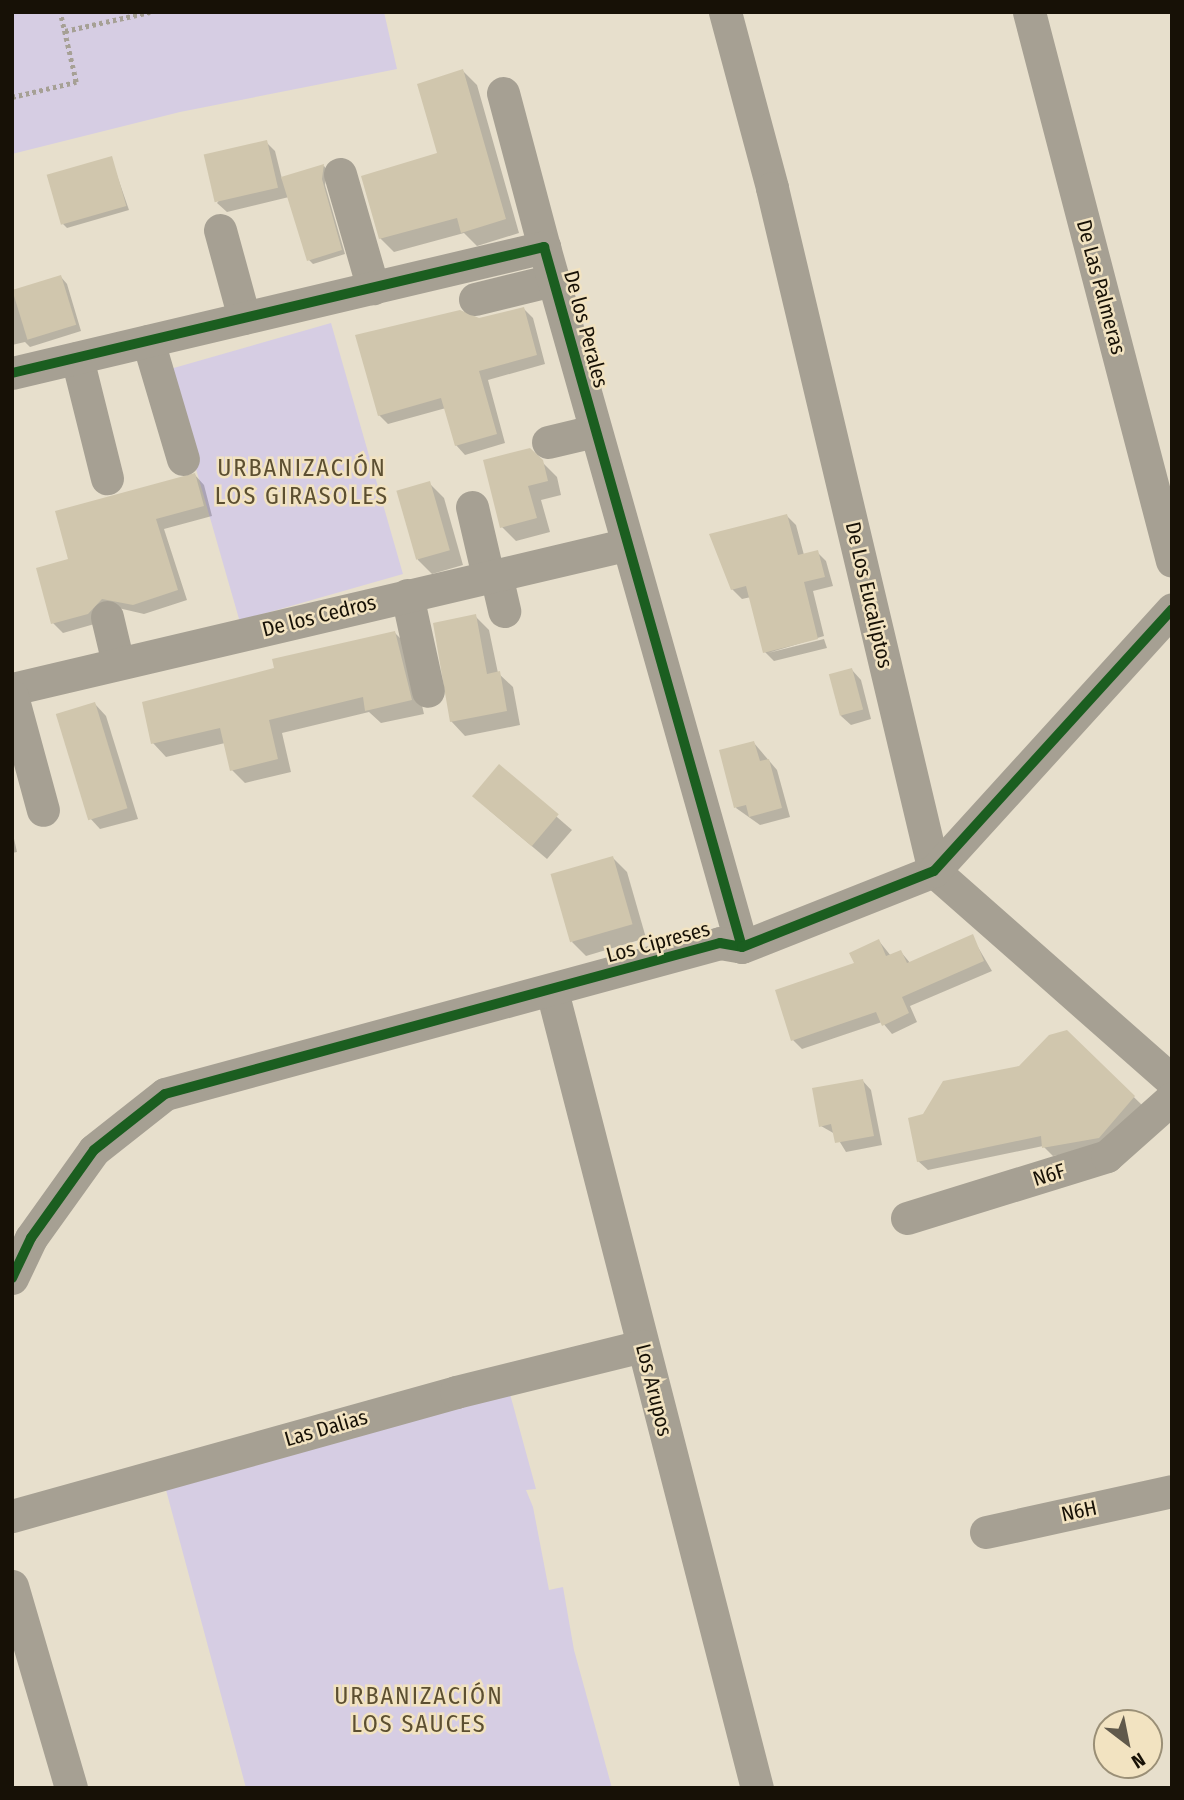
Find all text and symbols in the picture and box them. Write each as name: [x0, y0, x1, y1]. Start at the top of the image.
street label: De Las Palmeras: [1071, 217, 1131, 357]
street label: De los Perales: [558, 268, 614, 390]
district label: URBANIZACIÓN LOS GIRASOLES: [216, 455, 388, 511]
street label: De Los Eucaliptos: [840, 519, 898, 671]
street label: De los Cedros: [259, 590, 379, 642]
street label: Los Cipreses: [603, 916, 713, 968]
street label: N6F: [1030, 1158, 1068, 1192]
street label: Los Arupos: [630, 1341, 678, 1439]
street label: Las Dalias: [282, 1404, 370, 1452]
street label: N6H: [1059, 1495, 1099, 1527]
district label: URBANIZACIÓN LOS SAUCES: [336, 1683, 502, 1739]
north arrow: [1093, 1709, 1163, 1779]
text: N: [1127, 1748, 1149, 1773]

